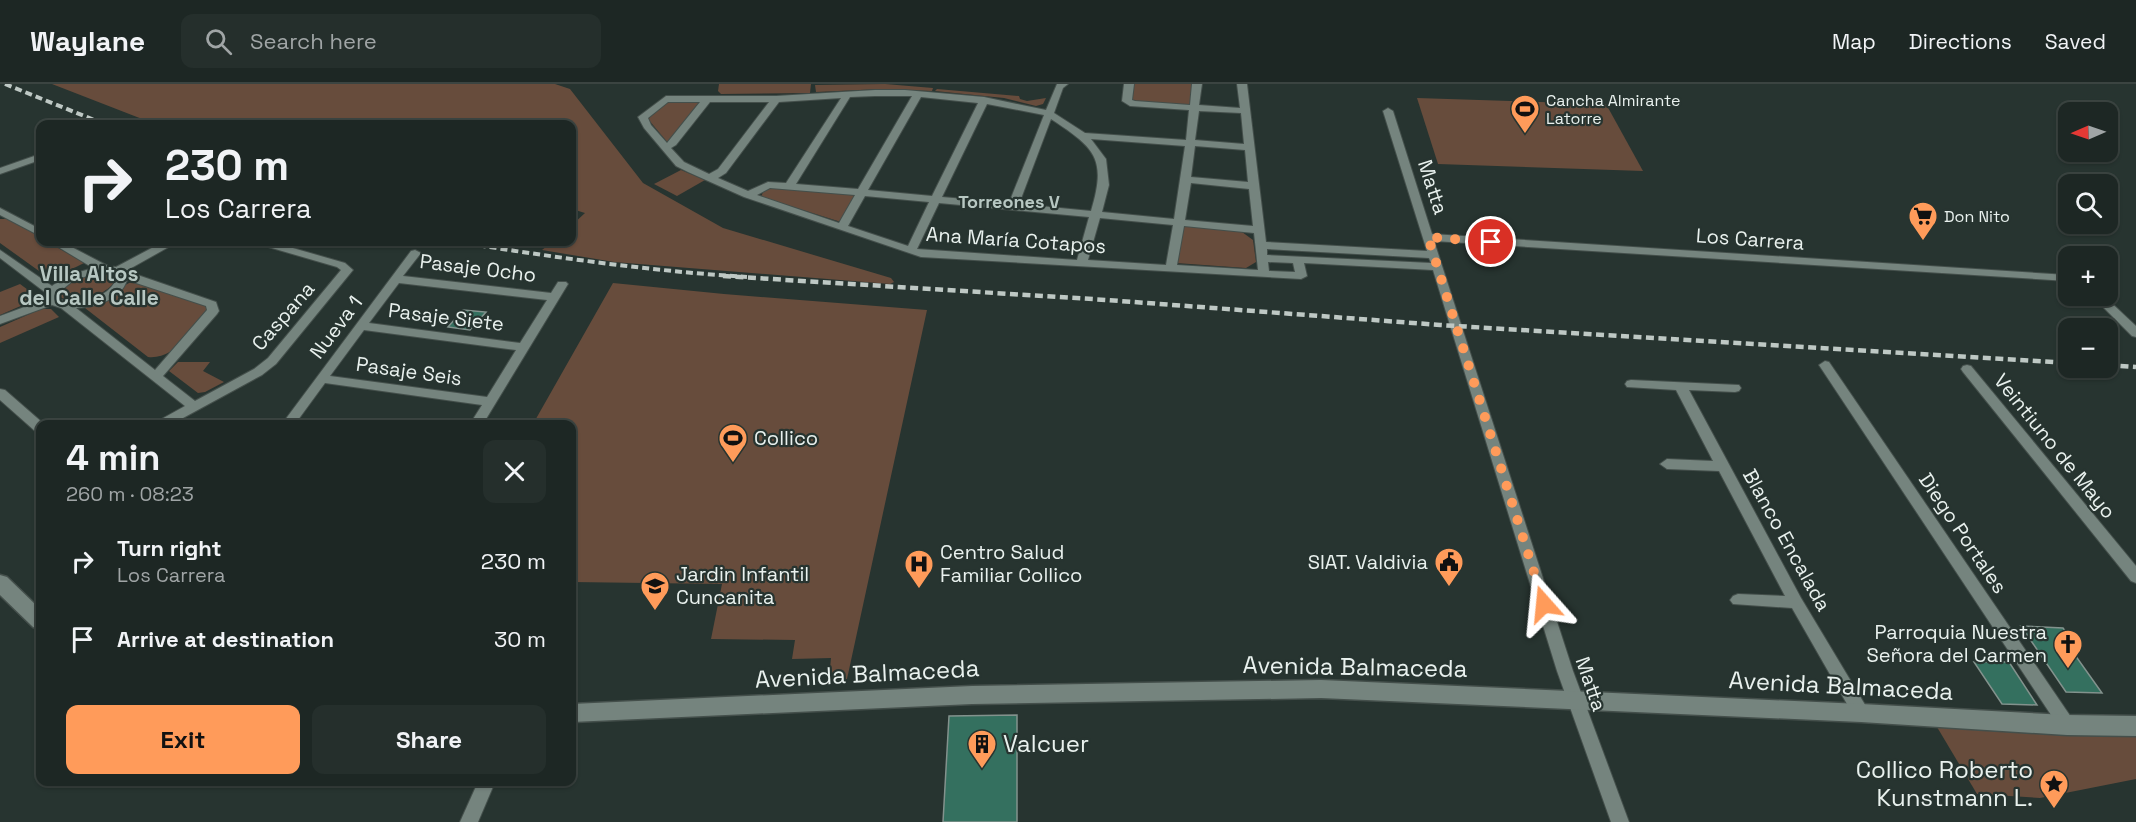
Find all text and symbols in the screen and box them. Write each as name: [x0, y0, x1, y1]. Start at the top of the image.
search box: [181, 14, 601, 68]
text: Waylane: [30, 23, 145, 59]
icon: search: [202, 25, 235, 58]
text: Search here: [250, 27, 377, 55]
text: Map: [1832, 28, 1876, 55]
text: Directions: [1909, 28, 2012, 55]
text: Saved: [2045, 28, 2106, 55]
place label: Cancha Almirante Latorre: [1546, 90, 1681, 129]
sports icon: Cancha Almirante Latorre: [1509, 93, 1541, 135]
north arrow: [2058, 102, 2118, 162]
map controls: [2058, 102, 2118, 378]
text: 230 m: [165, 139, 289, 192]
icon: right: [66, 144, 144, 222]
street label: Matta: [1412, 156, 1454, 218]
button: search: [2058, 174, 2118, 234]
district label: Torreones V: [958, 190, 1060, 213]
text: Los Carrera: [165, 191, 311, 226]
supermarket icon: Don Nito: [1907, 200, 1939, 242]
place label: Don Nito: [1944, 206, 2010, 227]
pin: [1465, 216, 1516, 267]
street label: Ana María Cotapos: [925, 221, 1107, 259]
street label: Los Carrera: [1695, 222, 1805, 256]
icon: arrive: [1474, 225, 1507, 258]
button: +: [2058, 246, 2118, 306]
street label: Pasaje Ocho: [418, 248, 538, 288]
district label: Villa Altos del Calle Calle: [19, 260, 159, 311]
street label: Caspana: [246, 276, 320, 356]
street label: Nueva 1: [304, 290, 368, 364]
street label: Pasaje Siete: [387, 297, 505, 337]
button: −: [2058, 318, 2118, 378]
street label: Pasaje Seis: [354, 351, 464, 391]
street label: Veintiuno de Mayo: [1988, 368, 2122, 524]
sports icon: Collico: [717, 422, 749, 464]
place label: Collico: [754, 425, 818, 451]
text: 4 min: [66, 435, 161, 481]
button: close: [483, 440, 546, 503]
street label: Blanco Encalada: [1737, 464, 1837, 616]
street label: Diego Portales: [1913, 468, 2013, 598]
text: 260 m · 08:23: [66, 481, 194, 507]
text: Turn right: [117, 534, 222, 562]
place label: Centro Salud Familiar Collico: [940, 539, 1082, 588]
icon: right: [66, 545, 99, 578]
public building icon: SIAT. Valdivia: [1433, 546, 1465, 588]
text: 230 m: [481, 547, 546, 575]
hospital icon: Centro Salud Familiar Collico: [903, 548, 935, 590]
place label: SIAT. Valdivia: [1308, 549, 1428, 575]
place label: Jardin Infantil Cuncanita: [676, 561, 809, 610]
text: Los Carrera: [117, 562, 226, 588]
school or university icon: Jardin Infantil Cuncanita: [639, 570, 671, 612]
position arrow: [1512, 572, 1576, 636]
place label: Parroquia Nuestra Señora del Carmen: [1866, 619, 2047, 668]
icon: arrive: [66, 623, 99, 656]
text: Arrive at destination: [117, 625, 334, 653]
text: 30 m: [494, 625, 546, 653]
church icon: Parroquia Nuestra Señora del Carmen: [2052, 628, 2084, 670]
street label: Avenida Balmaceda: [1242, 649, 1468, 684]
street label: Avenida Balmaceda: [754, 652, 980, 695]
street label: Matta: [1570, 653, 1612, 715]
street label: Avenida Balmaceda: [1728, 664, 1954, 707]
button: Exit: [66, 705, 300, 774]
button: Share: [312, 705, 546, 774]
building icon: Valcuer: [966, 728, 998, 770]
place label: Valcuer: [1003, 728, 1089, 759]
place label: Collico Roberto Kunstmann L.: [1856, 754, 2033, 813]
place icon: Collico Roberto Kunstmann L.: [2038, 768, 2070, 810]

